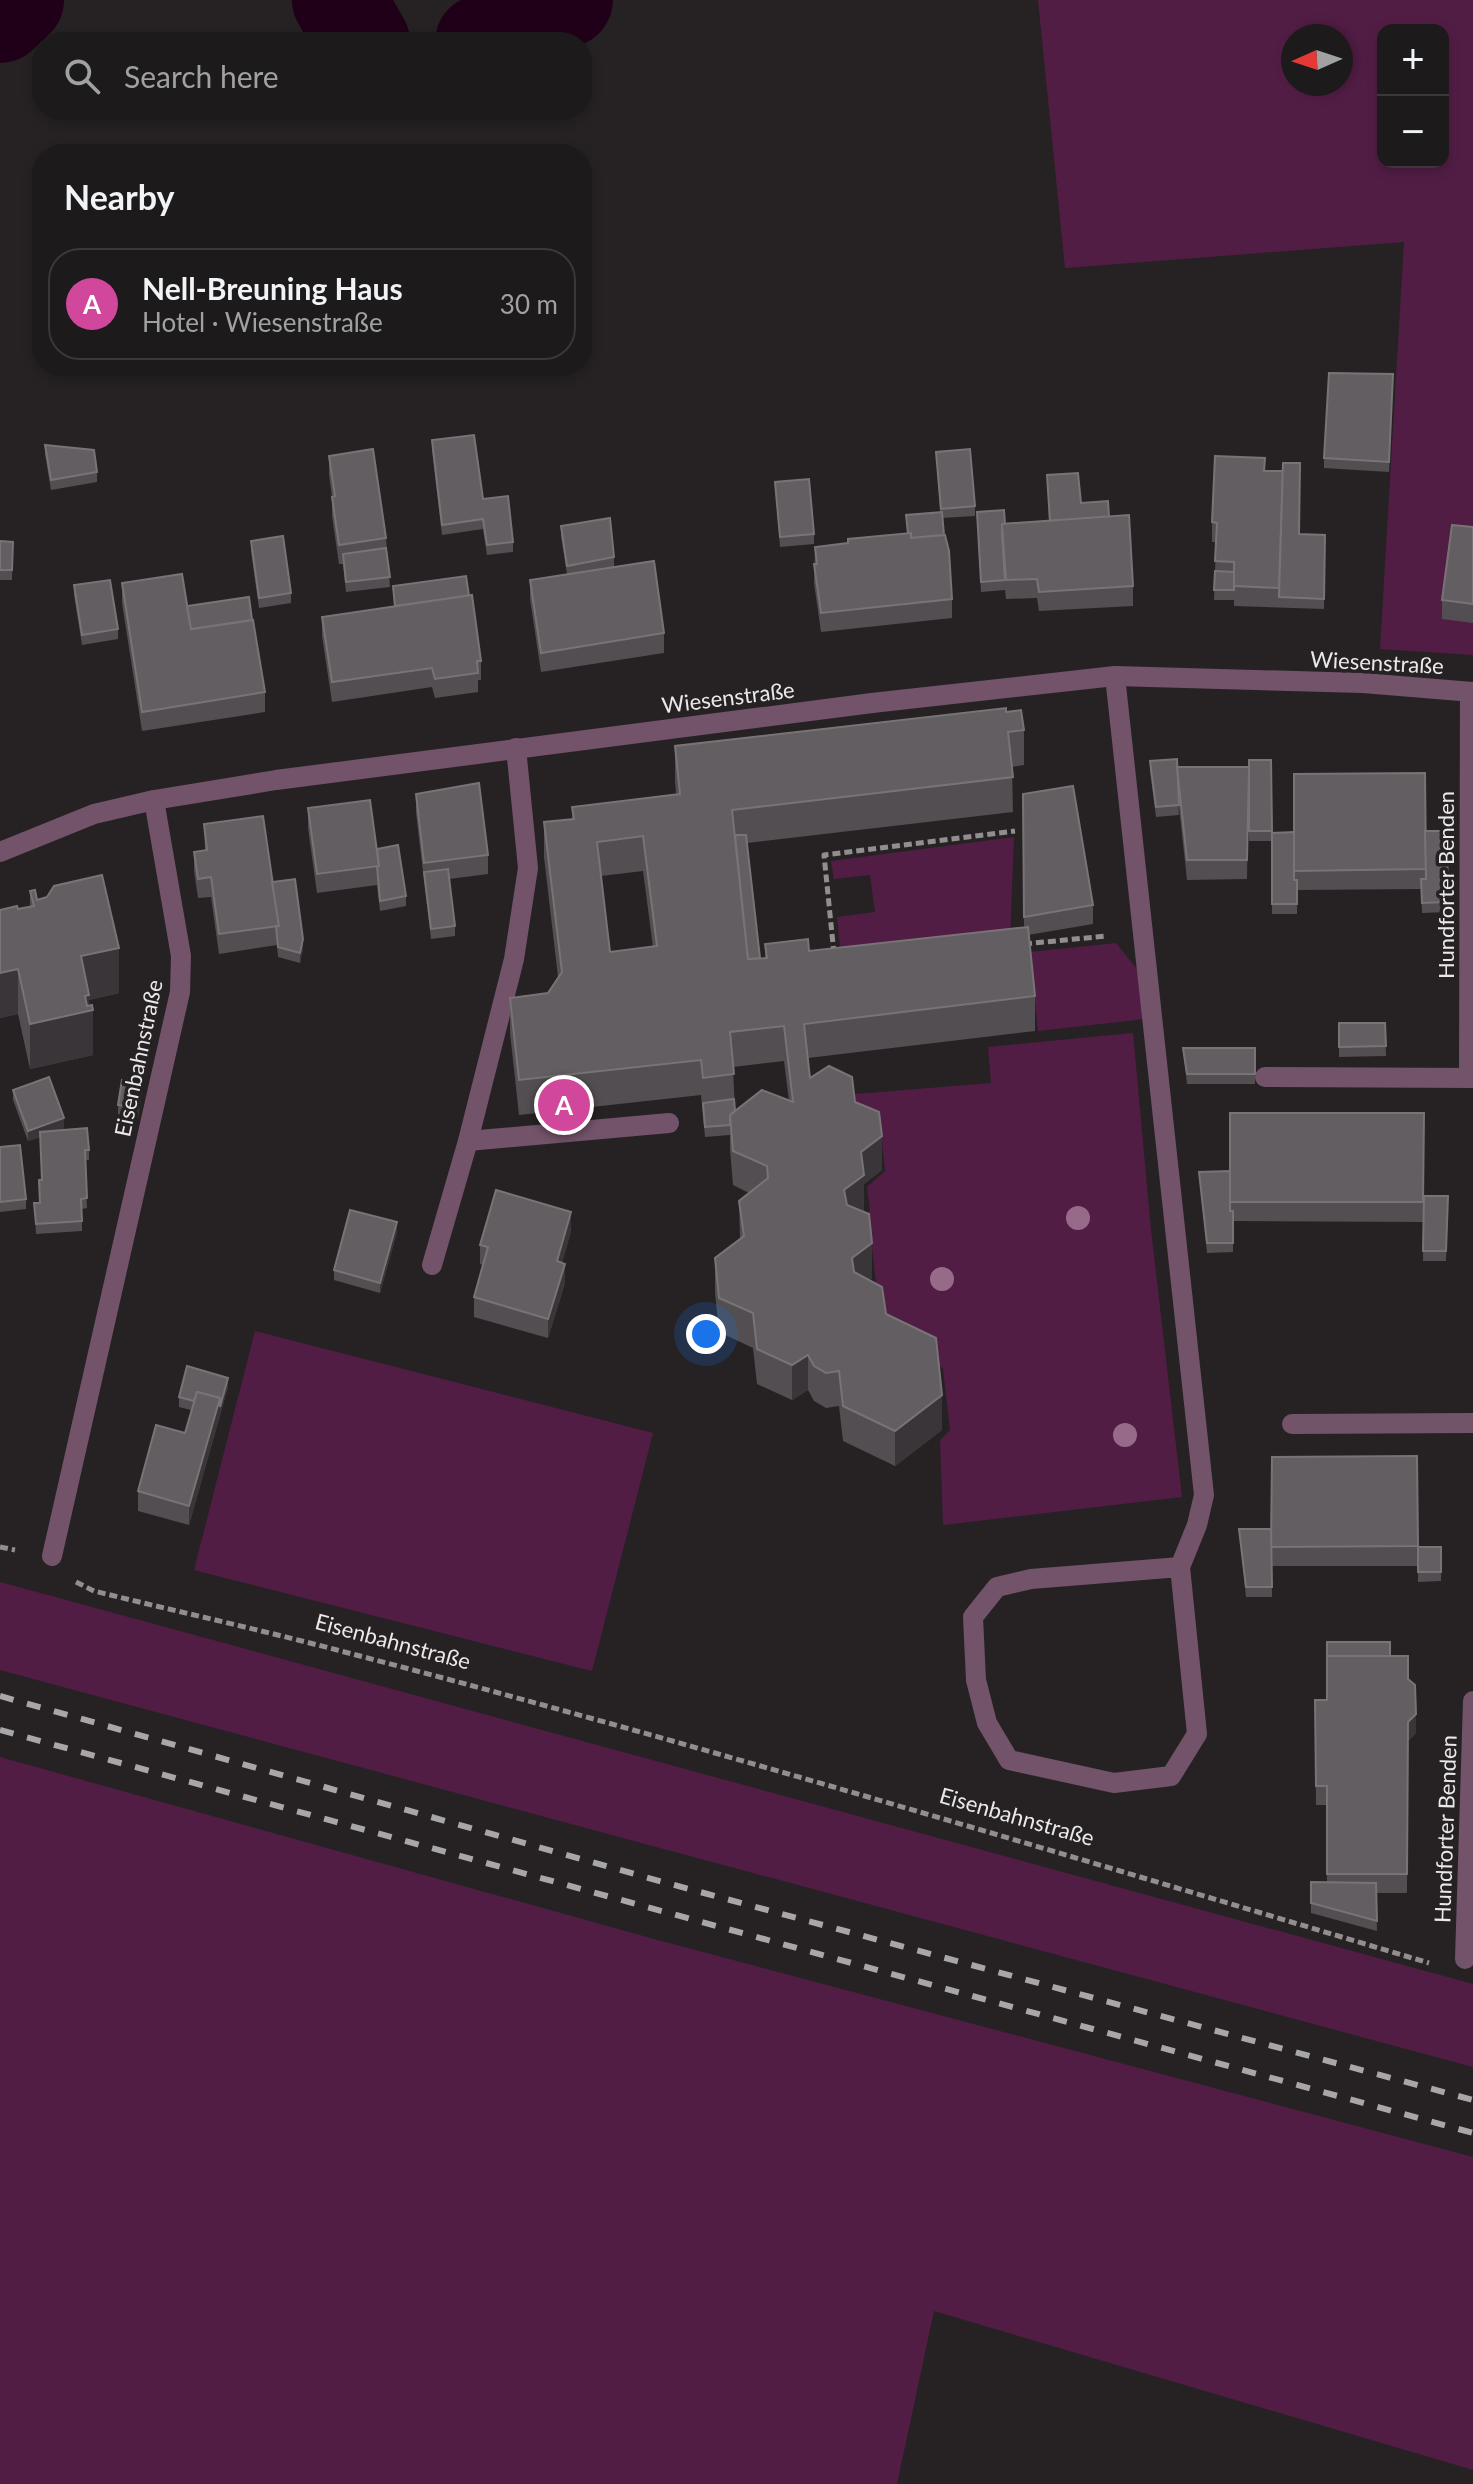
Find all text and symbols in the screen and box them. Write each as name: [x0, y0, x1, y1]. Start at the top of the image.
north arrow: [1281, 24, 1353, 96]
map controls: [1377, 24, 1449, 168]
button: +: [1377, 24, 1449, 96]
search box: [32, 32, 592, 120]
icon: search: [60, 54, 104, 98]
text: Search here: [124, 58, 279, 94]
button: −: [1377, 96, 1449, 168]
text: Nearby: [64, 176, 175, 217]
text: Nell-Breuning Haus: [142, 270, 403, 306]
text: A: [83, 288, 101, 320]
text: 30 m: [500, 288, 558, 320]
text: Hotel · Wiesenstraße: [142, 306, 383, 338]
street label: Wiesenstraße: [1310, 645, 1444, 679]
street label: Wiesenstraße: [660, 675, 796, 719]
street label: Hundforter Benden: [1432, 791, 1459, 979]
street label: Eisenbahnstraße: [108, 977, 168, 1139]
pin: A: [538, 1075, 590, 1135]
your location: [686, 1314, 726, 1354]
street label: Eisenbahnstraße: [312, 1607, 474, 1675]
street label: Hundforter Benden: [1428, 1735, 1462, 1923]
street label: Eisenbahnstraße: [937, 1781, 1097, 1851]

